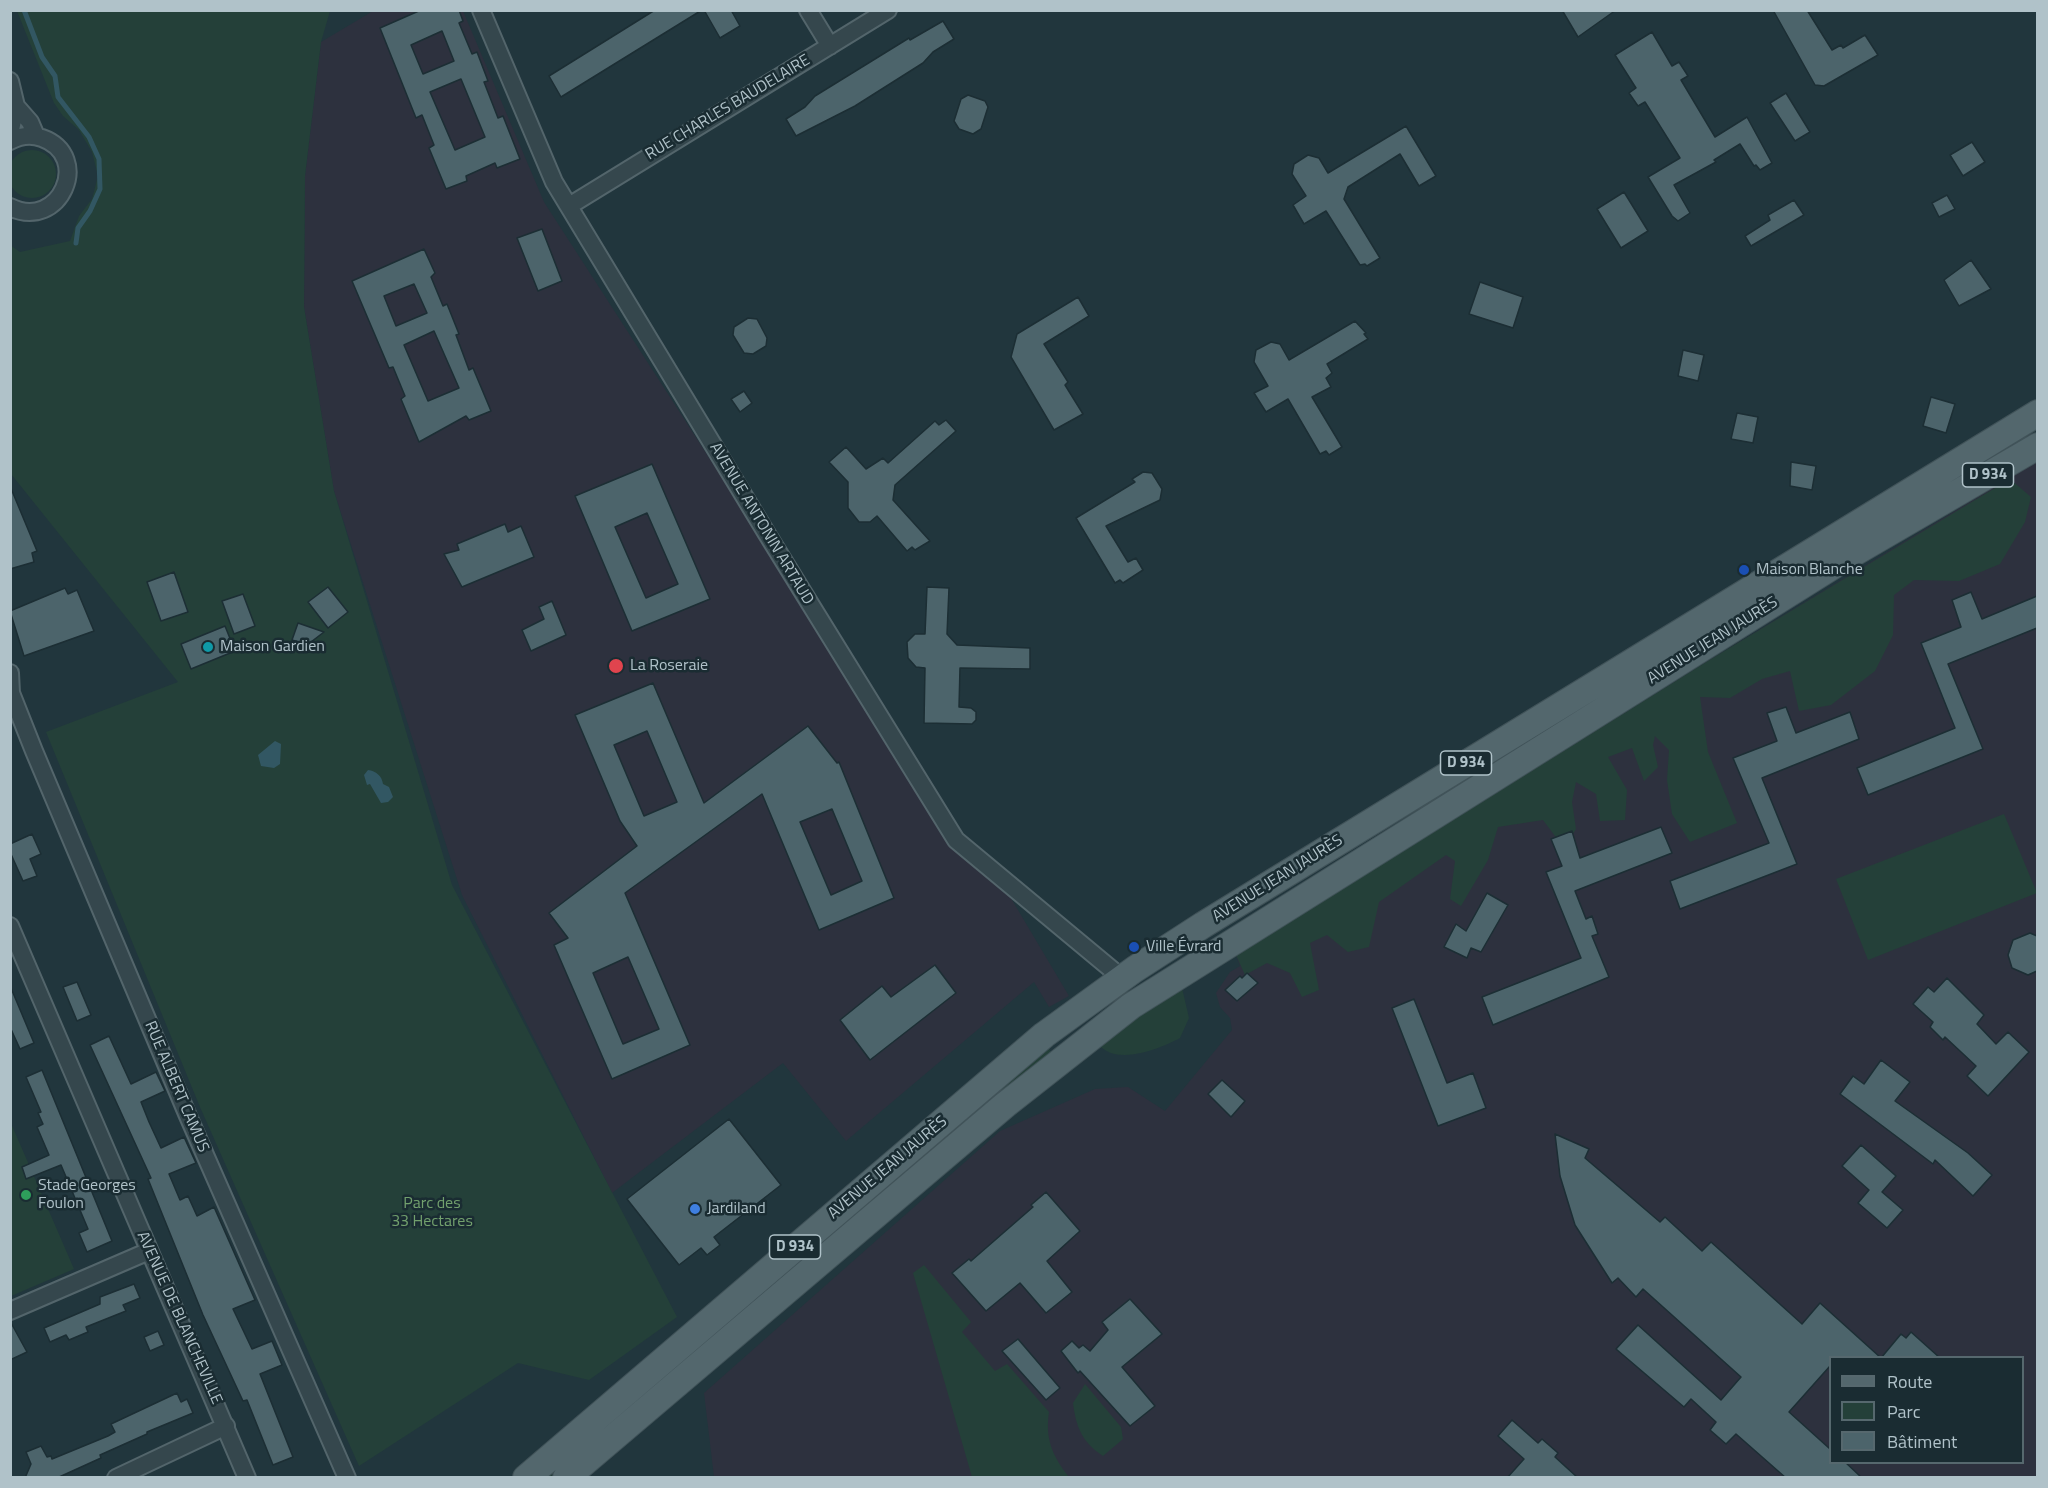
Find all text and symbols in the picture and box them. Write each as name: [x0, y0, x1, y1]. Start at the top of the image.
street label: RUE CHARLES BAUDELAIRE: [642, 51, 814, 165]
street label: AVENUE ANTONIN ARTAUD: [705, 439, 817, 609]
road number: D 934: [1962, 463, 2014, 487]
place label: Maison Blanche: [1756, 560, 1863, 580]
marker: Maison Blanche: [1737, 563, 1751, 577]
street label: AVENUE JEAN JAURÈS: [1644, 593, 1782, 689]
place label: Maison Gardien: [220, 637, 325, 657]
marker: Maison Gardien: [201, 640, 215, 654]
place label: La Roseraie: [630, 656, 708, 676]
marker: La Roseraie: [607, 657, 625, 675]
road number: D 934: [1440, 751, 1492, 775]
street label: AVENUE JEAN JAURÈS: [1209, 831, 1347, 927]
place label: Ville Évrard: [1146, 937, 1222, 957]
marker: Ville Évrard: [1127, 940, 1141, 954]
street label: RUE ALBERT CAMUS: [140, 1018, 212, 1156]
street label: AVENUE JEAN JAURÈS: [824, 1113, 952, 1223]
place label: Stade Georges Foulon: [38, 1176, 136, 1214]
marker: Stade Georges Foulon: [19, 1188, 33, 1202]
park label: Parc des 33 Hectares: [391, 1194, 473, 1232]
place label: Jardiland: [707, 1199, 766, 1219]
marker: Jardiland: [688, 1202, 702, 1216]
street label: AVENUE DE BLANCHEVILLE: [132, 1229, 226, 1407]
road number: D 934: [770, 1235, 820, 1259]
legend: [1829, 1356, 2024, 1464]
text: Route: [1887, 1368, 1932, 1395]
text: Parc: [1887, 1398, 1921, 1425]
text: Bâtiment: [1887, 1428, 1957, 1455]

